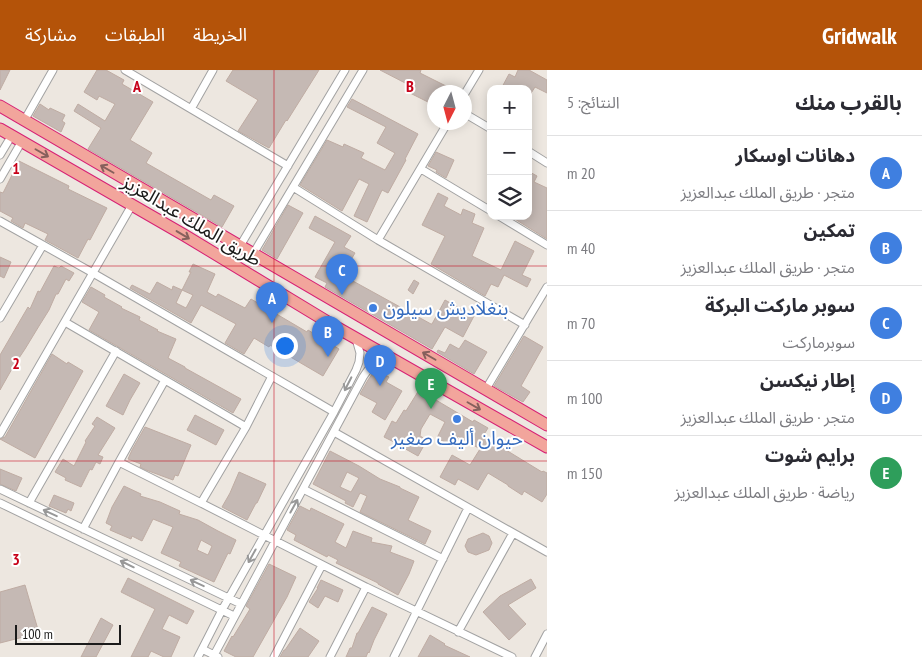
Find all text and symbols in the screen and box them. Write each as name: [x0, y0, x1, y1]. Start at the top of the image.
text: Gridwalk: [822, 20, 897, 51]
text: مشاركة: [25, 23, 77, 46]
text: الطبقات: [105, 23, 165, 46]
text: الخريطة: [193, 23, 247, 46]
text: A: [132, 76, 142, 96]
text: B: [406, 76, 414, 96]
north arrow: [427, 85, 472, 130]
map controls: [487, 85, 532, 220]
button: +: [487, 85, 532, 130]
text: بالقرب منك: [795, 89, 902, 116]
text: النتائج: 5: [567, 92, 620, 112]
button: −: [487, 130, 532, 175]
text: دهانات اوسكار: [735, 143, 855, 167]
one-way arrow: [35, 148, 50, 158]
text: 1: [12, 158, 20, 178]
text: 20 m: [567, 163, 595, 183]
text: A: [882, 163, 890, 183]
one-way arrow: [100, 164, 115, 174]
street label: طريق الملك عبدالعزيز: [117, 168, 266, 271]
button: layers: [487, 175, 532, 220]
text: متجر · طريق الملك عبدالعزيز: [681, 182, 855, 202]
text: تمكين: [804, 218, 855, 242]
one-way arrow: [175, 230, 189, 240]
text: 40 m: [567, 238, 595, 258]
text: B: [882, 238, 890, 258]
pin: C: [326, 254, 358, 295]
text: متجر · طريق الملك عبدالعزيز: [681, 257, 855, 277]
pin: A: [256, 282, 288, 323]
text: سوبر ماركت البركة: [705, 293, 855, 317]
place label: بنغلاديش سيلون: [383, 296, 508, 320]
marker: بنغلاديش سيلون: [367, 302, 379, 314]
text: 70 m: [567, 313, 595, 333]
text: C: [882, 313, 890, 333]
pin: B: [312, 316, 344, 357]
text: سوبرماركت: [783, 332, 855, 352]
your location: [272, 333, 298, 359]
pin: D: [364, 345, 396, 386]
one-way arrow: [423, 351, 437, 361]
text: 2: [12, 353, 20, 373]
pin: E: [415, 368, 447, 409]
text: إطار نيكسن: [760, 368, 855, 392]
one-way arrow: [343, 376, 352, 391]
text: 100 m: [567, 388, 602, 408]
text: D: [882, 388, 890, 408]
one-way arrow: [466, 401, 480, 411]
text: متجر · طريق الملك عبدالعزيز: [681, 407, 855, 427]
marker: حيوان أليف صغير: [451, 413, 463, 425]
place label: حيوان أليف صغير: [390, 426, 523, 450]
text: برايم شوت: [765, 443, 855, 467]
text: 150 m: [567, 463, 602, 483]
text: E: [883, 463, 889, 483]
text: رياضة · طريق الملك عبدالعزيز: [674, 482, 855, 502]
one-way arrow: [289, 499, 299, 514]
one-way arrow: [43, 508, 58, 517]
text: 3: [12, 549, 20, 569]
one-way arrow: [247, 549, 257, 564]
one-way arrow: [120, 559, 135, 569]
one-way arrow: [190, 577, 205, 587]
scale bar: [15, 622, 121, 645]
text: 100 m: [22, 625, 53, 643]

